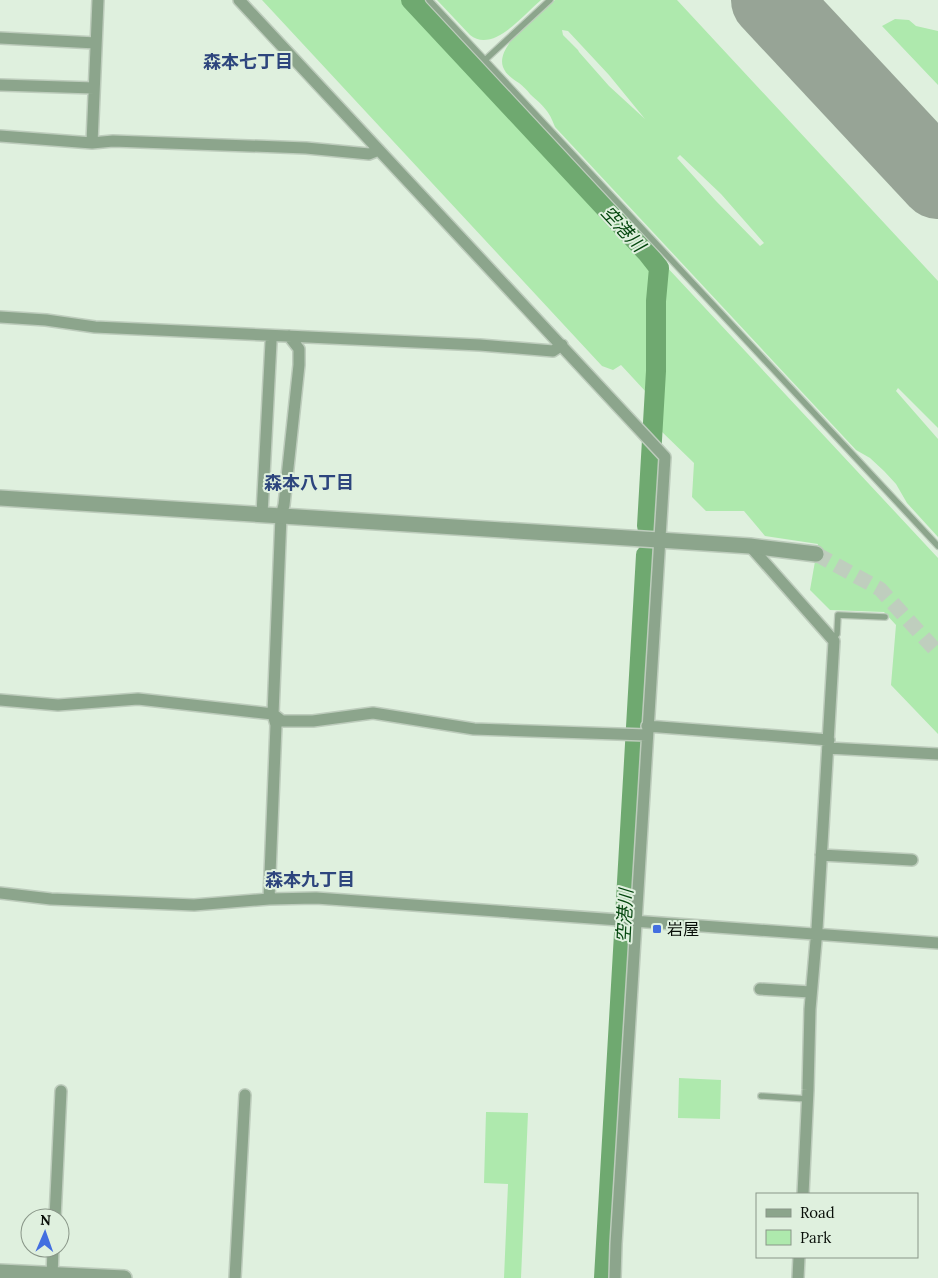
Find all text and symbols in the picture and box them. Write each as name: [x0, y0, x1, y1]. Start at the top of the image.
district label: 森本七丁目: [203, 50, 293, 73]
water label: 空港川: [597, 201, 652, 258]
district label: 森本八丁目: [264, 471, 354, 494]
district label: 森本九丁目: [265, 868, 355, 891]
water label: 空港川: [612, 886, 638, 944]
place label: 岩屋: [667, 919, 699, 939]
marker: 岩屋: [651, 923, 663, 935]
legend: [756, 1193, 918, 1258]
text: Road: [800, 1203, 835, 1222]
north arrow: [20, 1208, 70, 1258]
text: N: [40, 1211, 51, 1229]
text: Park: [800, 1228, 831, 1247]

